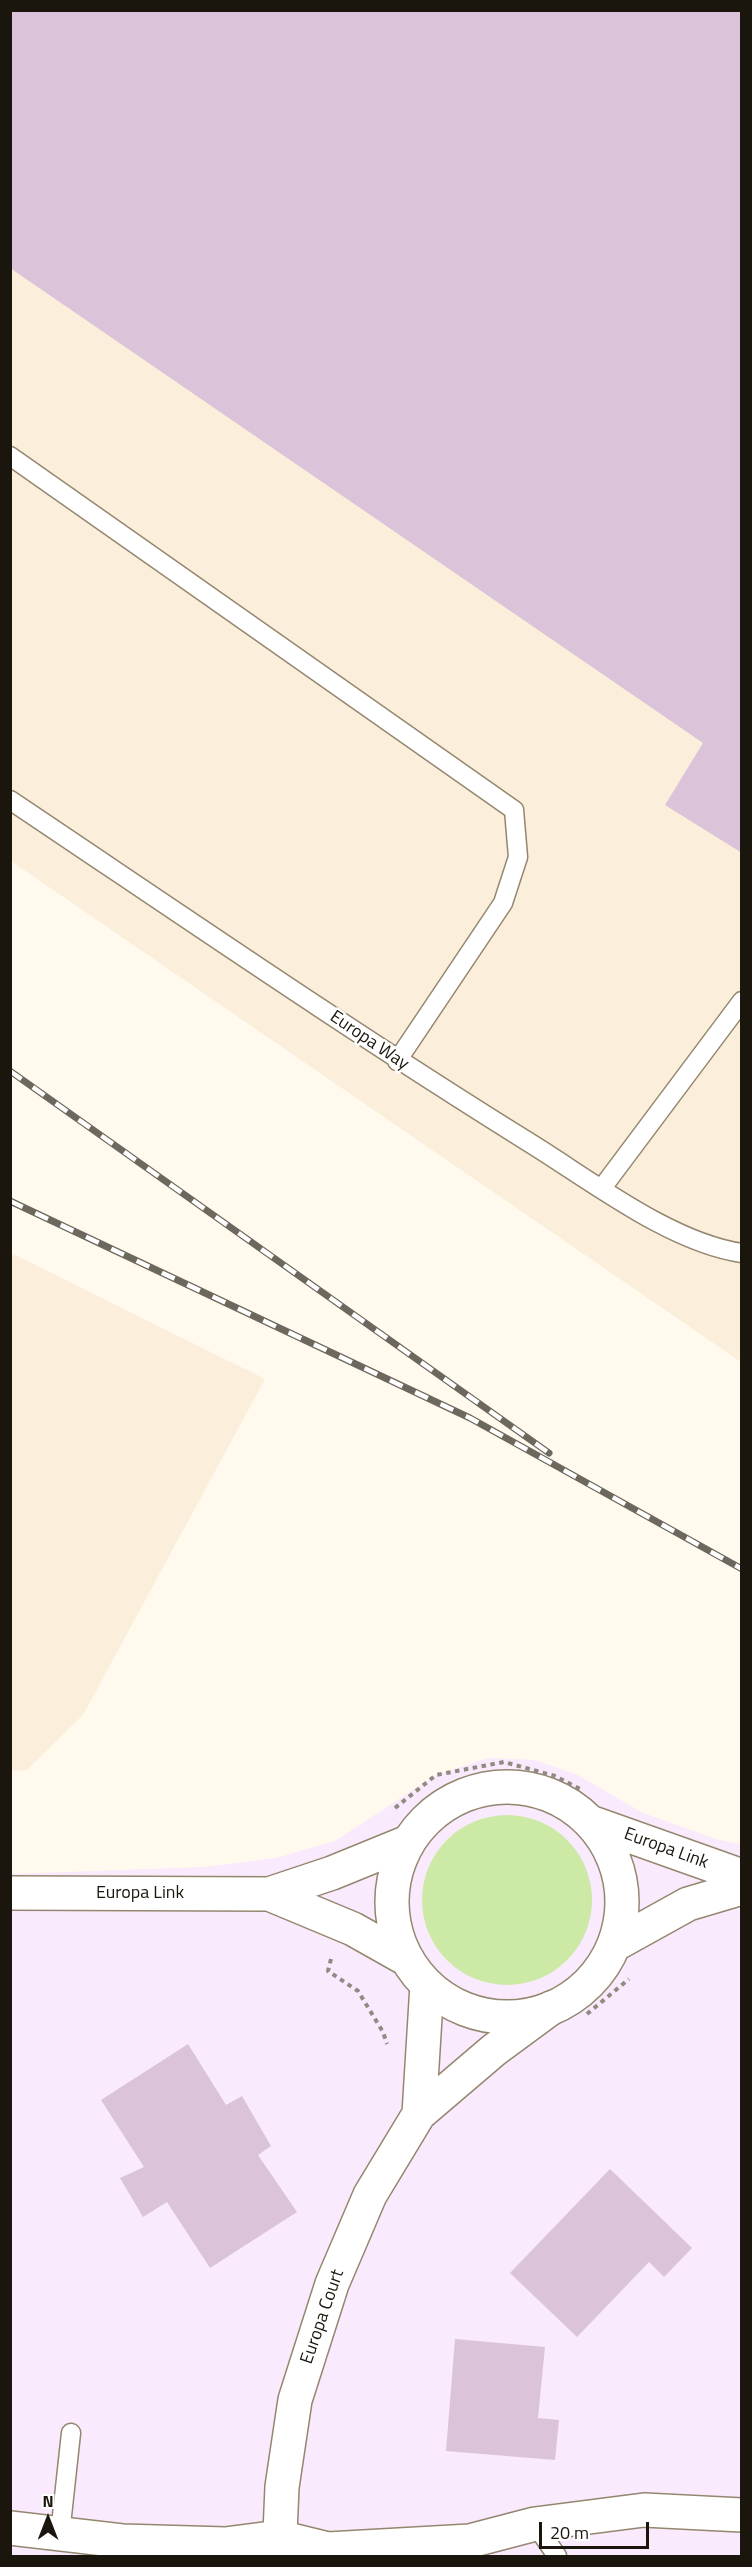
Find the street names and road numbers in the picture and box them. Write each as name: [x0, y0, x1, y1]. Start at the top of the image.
street label: Europa Way: [325, 1007, 413, 1075]
street label: Europa Link: [621, 1824, 711, 1874]
street label: Europa Link: [96, 1883, 184, 1905]
street label: Europa Court: [297, 2267, 349, 2367]

